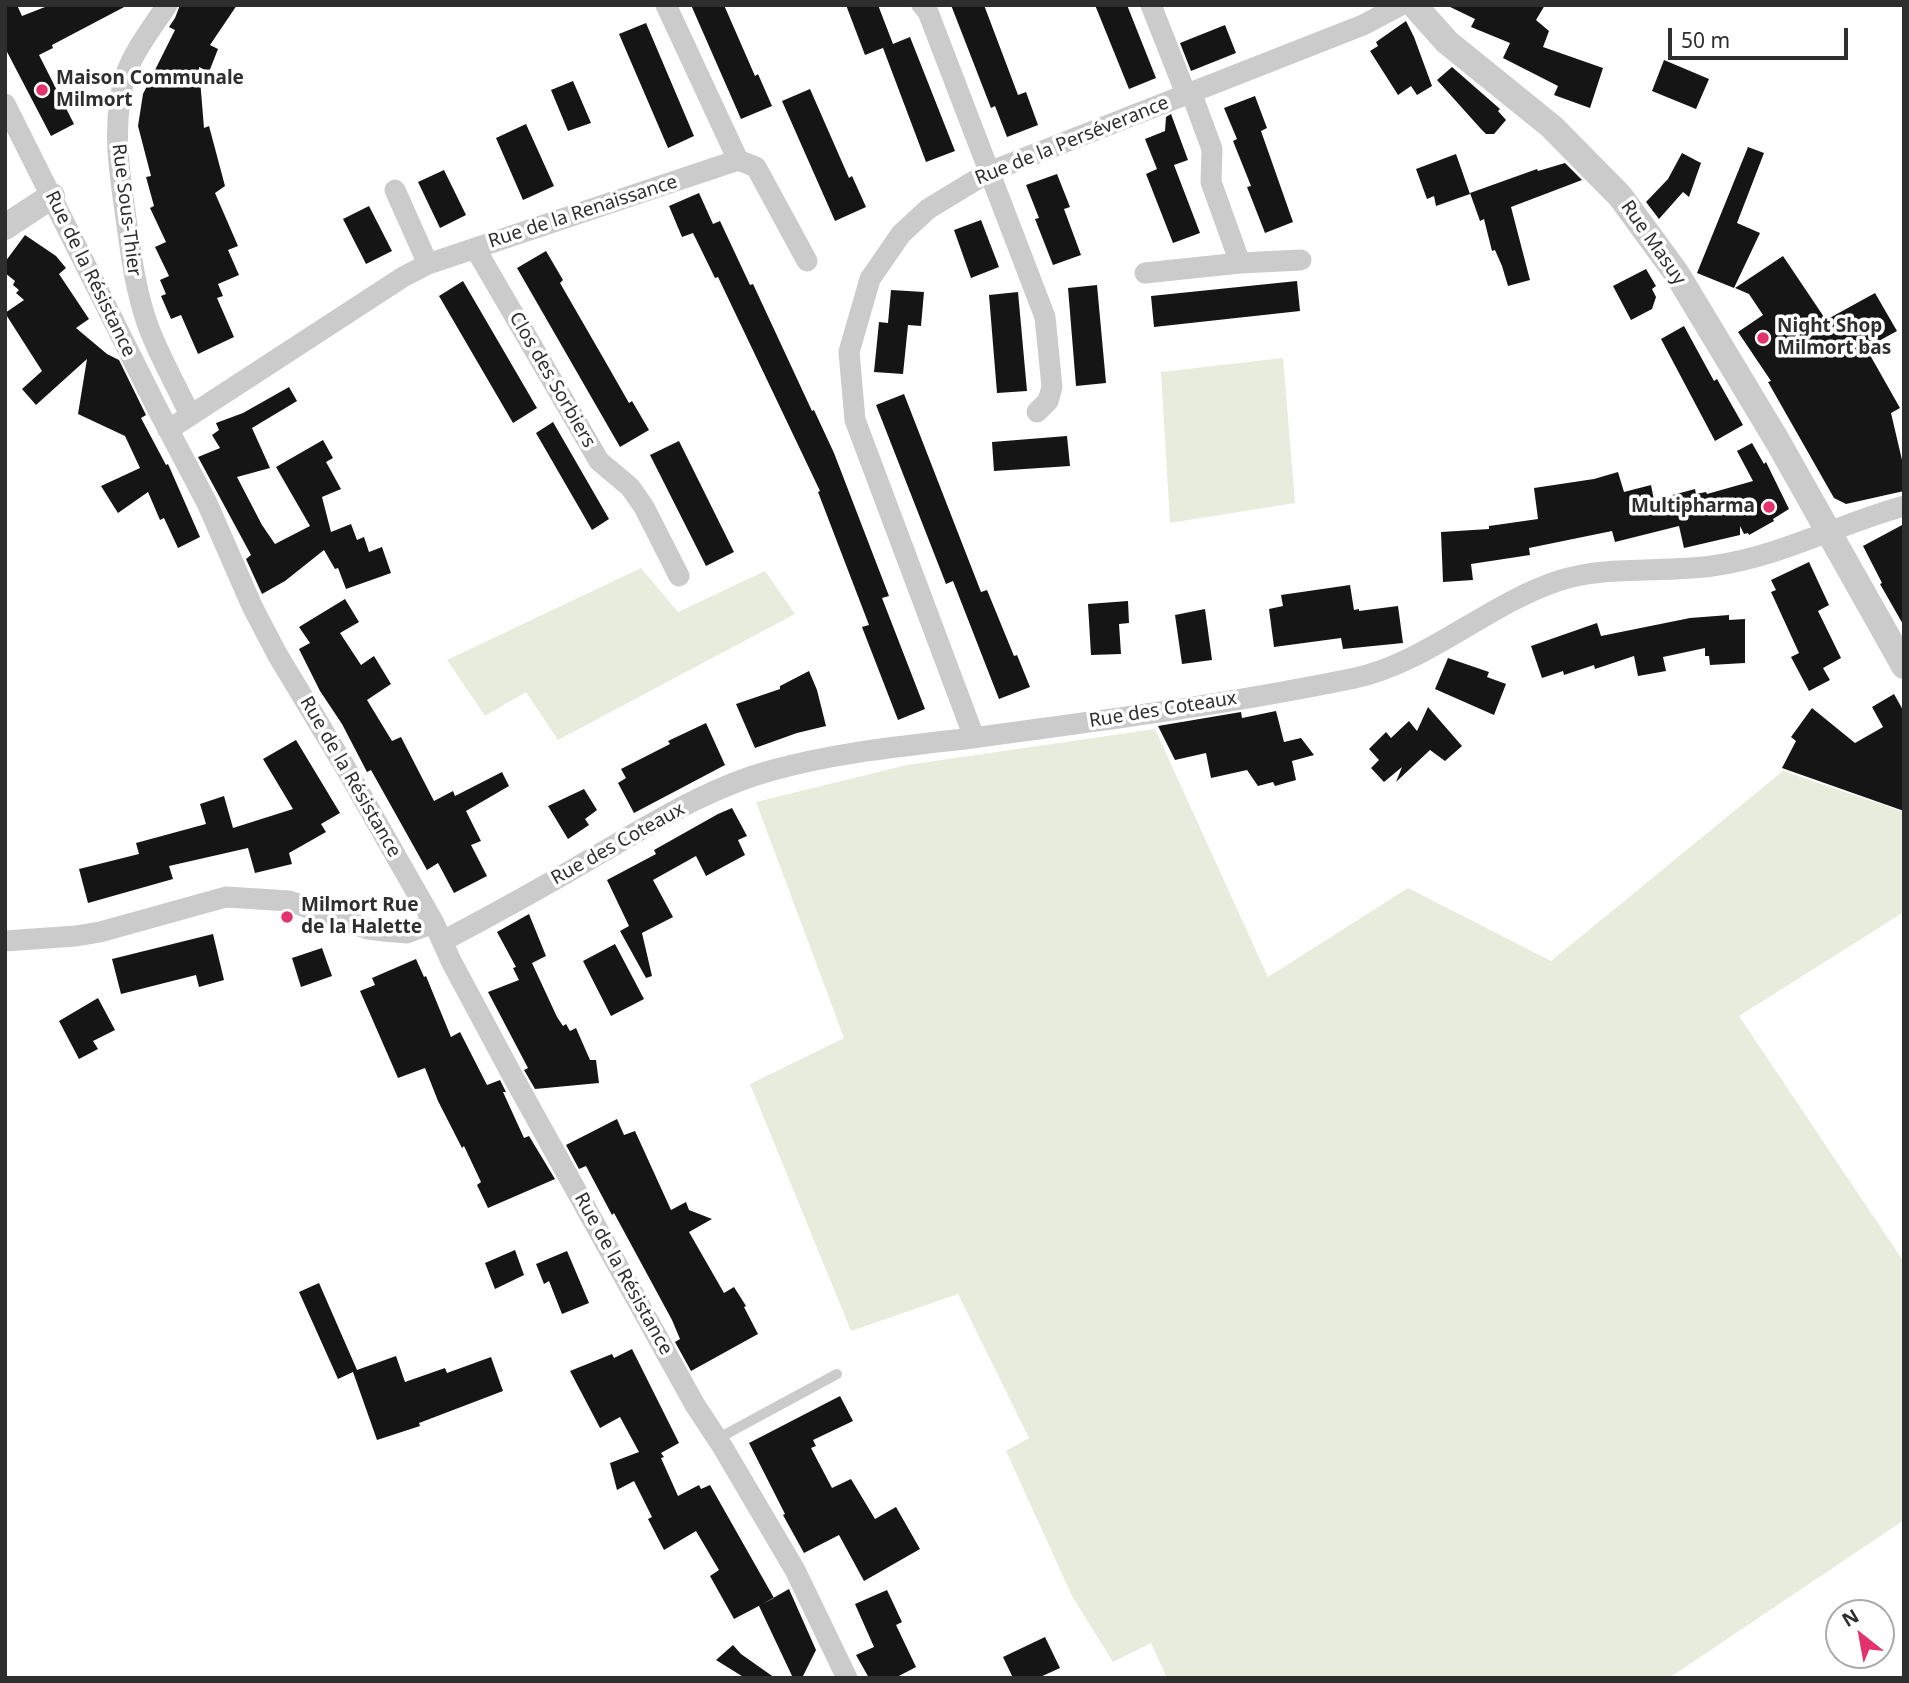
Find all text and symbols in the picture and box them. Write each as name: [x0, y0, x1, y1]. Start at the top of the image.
scale bar: [1671, 14, 1851, 58]
text: 50 m: [1681, 26, 1730, 54]
place label: Maison Communale Milmort: [56, 68, 244, 112]
marker: Maison Communale Milmort: [34, 82, 50, 98]
street label: Rue de la Perséverance: [972, 92, 1172, 190]
street label: Rue Sous-Thier: [107, 143, 145, 277]
street label: Rue de la Renaissance: [486, 171, 680, 253]
street label: Rue de la Résistance: [40, 187, 140, 361]
street label: Rue Masuy: [1616, 196, 1690, 290]
street label: Clos des Sorbiers: [504, 308, 600, 452]
place label: Night Shop Milmort bas: [1777, 316, 1891, 360]
marker: Night Shop Milmort bas: [1755, 330, 1771, 346]
place label: Multipharma: [1631, 496, 1755, 518]
marker: Multipharma: [1761, 499, 1777, 515]
street label: Rue des Coteaux: [1088, 687, 1238, 733]
street label: Rue de la Résistance: [295, 693, 405, 861]
street label: Rue des Coteaux: [547, 798, 689, 890]
place label: Milmort Rue de la Halette: [301, 895, 422, 939]
marker: Milmort Rue de la Halette: [279, 909, 295, 925]
street label: Rue de la Résistance: [569, 1189, 677, 1359]
north arrow: [1825, 1599, 1895, 1669]
text: N: [1837, 1603, 1864, 1633]

